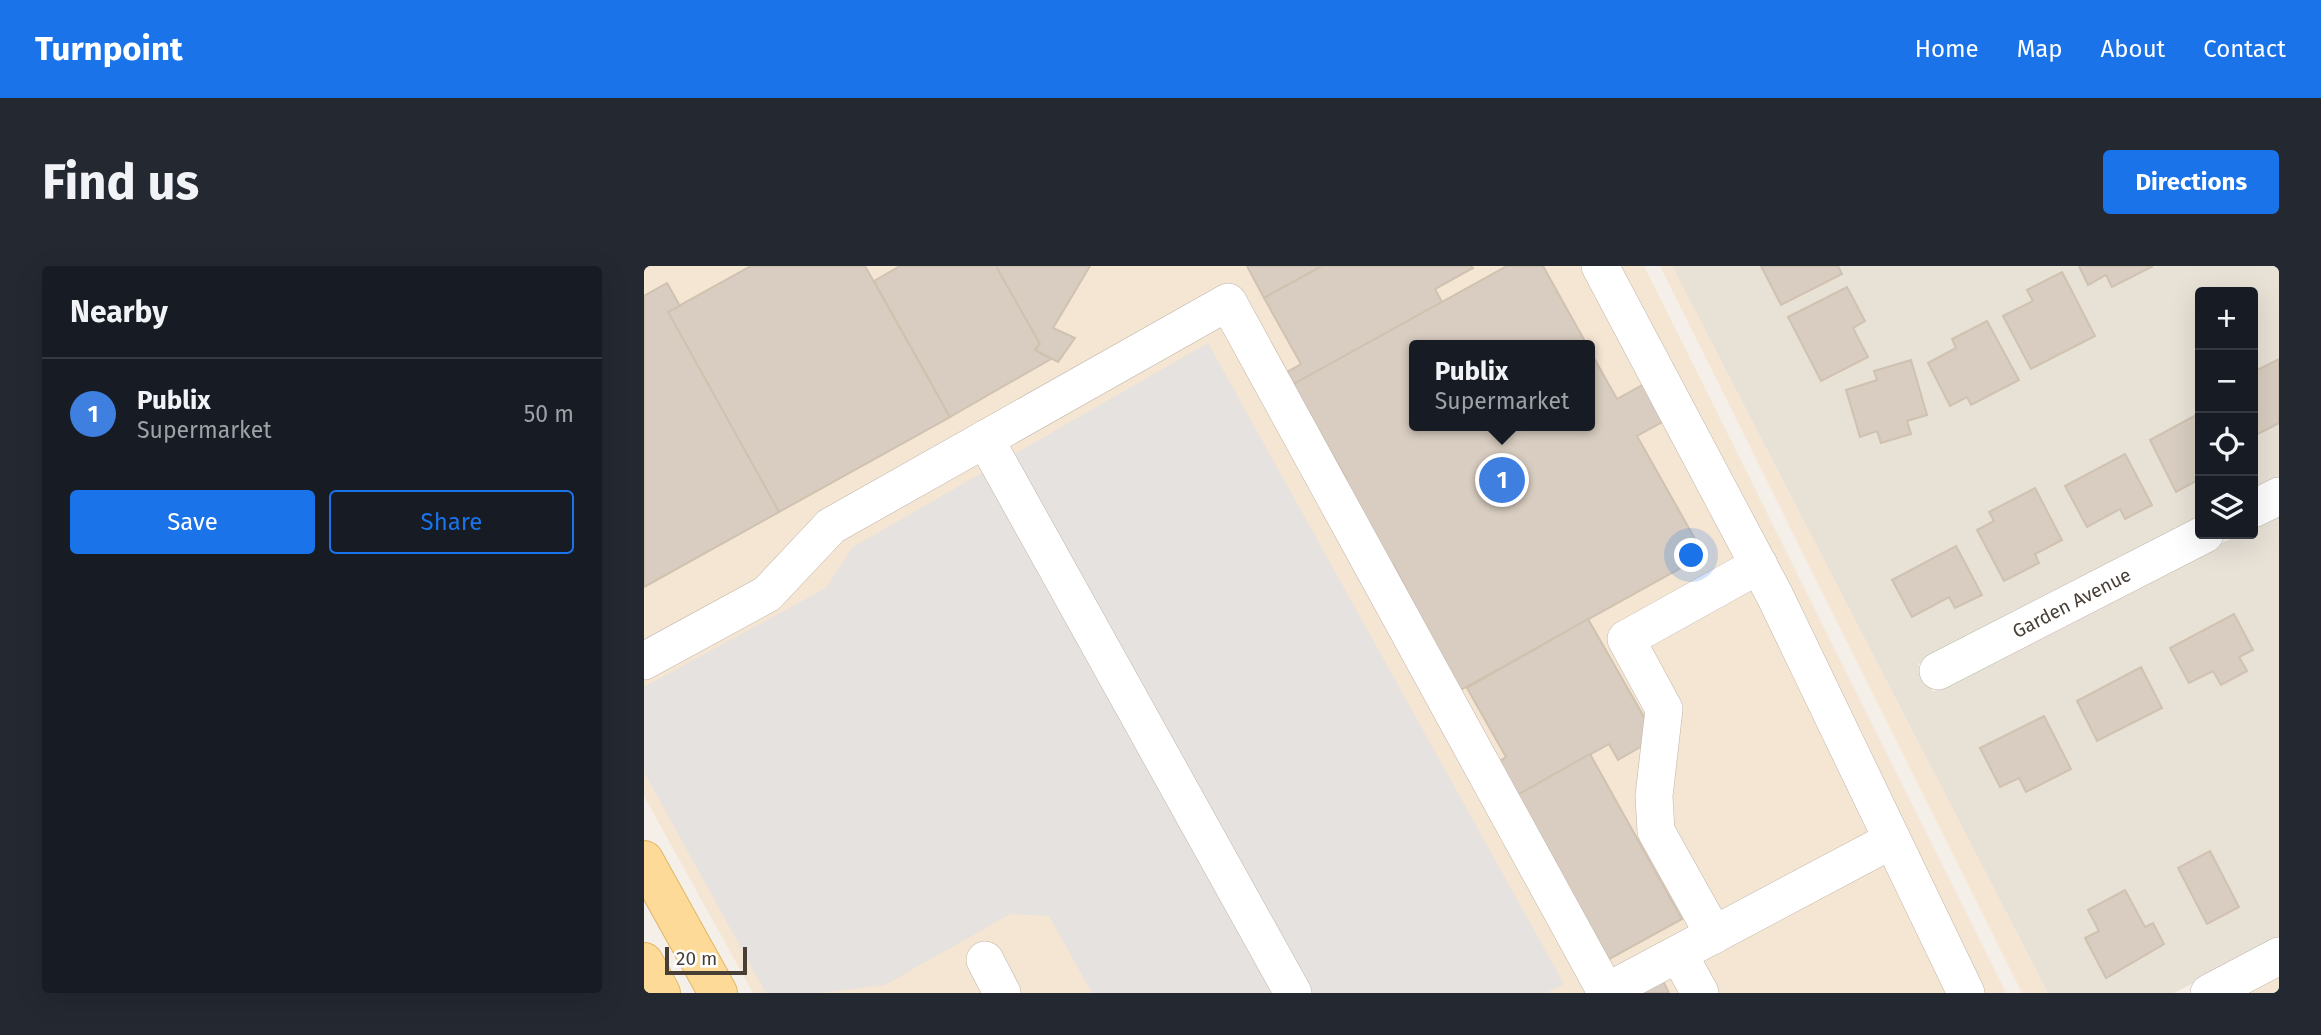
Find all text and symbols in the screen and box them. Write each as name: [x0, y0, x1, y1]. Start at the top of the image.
text: Turnpoint: [35, 29, 183, 69]
text: Home: [1915, 35, 1979, 63]
text: Map: [2017, 35, 2063, 63]
text: About: [2101, 35, 2165, 63]
text: Contact: [2203, 35, 2286, 63]
button: Directions: [2103, 150, 2279, 214]
text: Find us: [42, 153, 199, 212]
map controls: [2195, 287, 2258, 539]
button: +: [2195, 287, 2258, 350]
text: Nearby: [70, 294, 168, 330]
popup: [1409, 340, 1595, 431]
button: −: [2195, 350, 2258, 413]
text: Publix: [1435, 356, 1508, 387]
text: Publix: [137, 385, 211, 416]
text: Supermarket: [1435, 387, 1569, 415]
text: 1: [88, 400, 98, 428]
text: 50 m: [524, 400, 574, 428]
button: locate: [2195, 413, 2258, 476]
text: Supermarket: [137, 416, 272, 444]
pin: 1: [1479, 454, 1525, 506]
button: layers: [2195, 476, 2258, 539]
button: Save: [70, 490, 315, 554]
button: Share: [329, 490, 574, 554]
your location: [1674, 538, 1708, 572]
street label: Garden Avenue: [2008, 563, 2135, 642]
scale bar: [665, 944, 747, 976]
text: 20 m: [676, 947, 717, 970]

